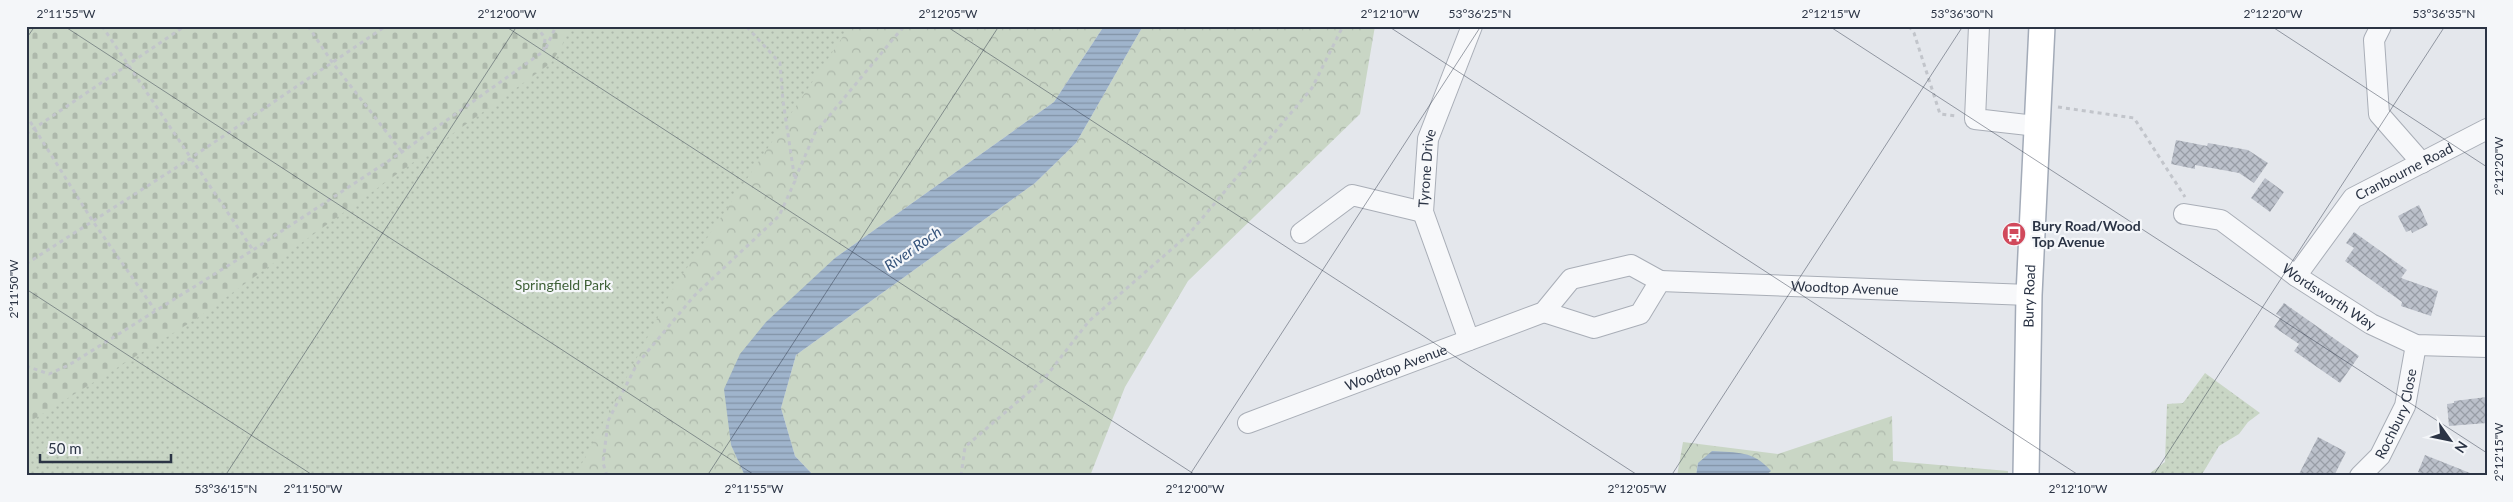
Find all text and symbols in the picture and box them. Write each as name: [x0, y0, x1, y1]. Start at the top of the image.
text: 2°11'55"W: [36, 6, 96, 21]
text: 2°12'00"W: [477, 6, 537, 21]
text: 2°12'05"W: [918, 6, 978, 21]
text: 2°12'10"W: [1360, 6, 1420, 21]
text: 53°36'25"N: [1449, 6, 1511, 21]
text: 2°12'15"W: [1801, 6, 1861, 21]
text: 53°36'30"N: [1931, 6, 1993, 21]
text: 2°12'20"W: [2243, 6, 2303, 21]
text: 53°36'35"N: [2413, 6, 2475, 21]
street label: Tyrone Drive: [1414, 126, 1439, 208]
text: 2°12'20"W: [2491, 136, 2506, 196]
street label: Cranbourne Road: [2352, 139, 2456, 203]
place label: Bury Road/Wood Top Avenue: [2032, 217, 2141, 250]
bus stop icon: Bury Road/Wood Top Avenue: [2001, 221, 2027, 247]
water label: River Roch: [880, 222, 944, 274]
text: 2°11'50"W: [6, 259, 21, 319]
street label: Wordsworth Way: [2279, 260, 2379, 333]
street label: Bury Road: [2019, 264, 2038, 328]
park label: Springfield Park: [515, 276, 612, 293]
street label: Woodtop Avenue: [1791, 277, 1899, 298]
street label: Woodtop Avenue: [1342, 340, 1449, 394]
street label: Rochbury Close: [2371, 367, 2420, 462]
north arrow: [2426, 414, 2476, 464]
text: 2°12'15"W: [2491, 422, 2506, 482]
scale bar: [40, 432, 171, 464]
text: N: [2451, 438, 2471, 457]
text: 50 m: [48, 439, 82, 457]
text: 53°36'15"N: [195, 481, 257, 496]
text: 2°11'50"W: [283, 481, 343, 496]
text: 2°11'55"W: [724, 481, 784, 496]
text: 2°12'00"W: [1165, 481, 1225, 496]
text: 2°12'05"W: [1607, 481, 1667, 496]
text: 2°12'10"W: [2048, 481, 2108, 496]

